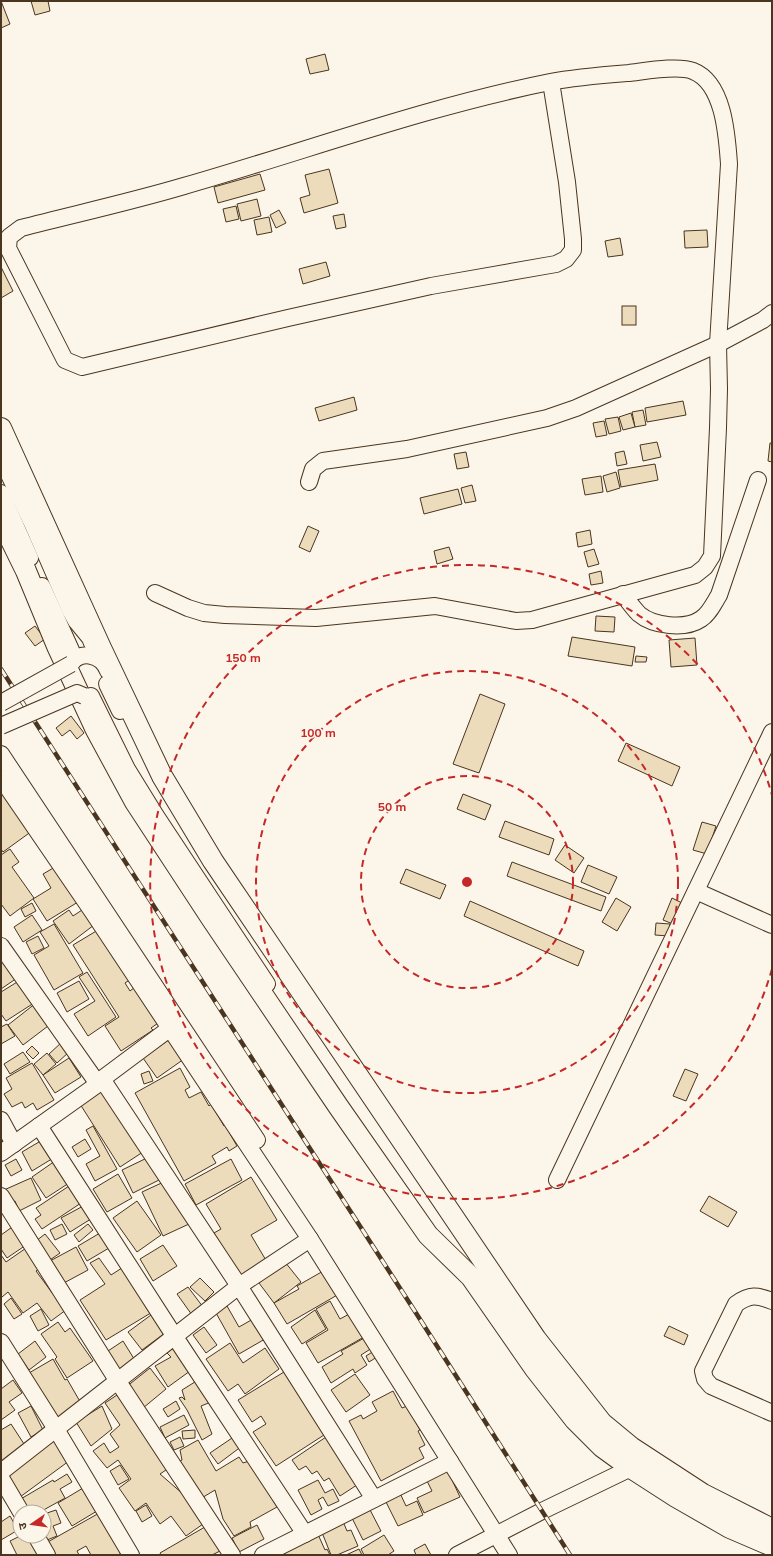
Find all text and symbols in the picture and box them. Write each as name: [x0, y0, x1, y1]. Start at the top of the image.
text: 150 m: [225, 650, 261, 665]
text: 100 m: [300, 725, 336, 740]
text: 50 m: [378, 799, 406, 814]
centre of rings: [460, 875, 474, 889]
north arrow: [12, 1504, 52, 1544]
text: उ: [15, 1521, 30, 1531]

